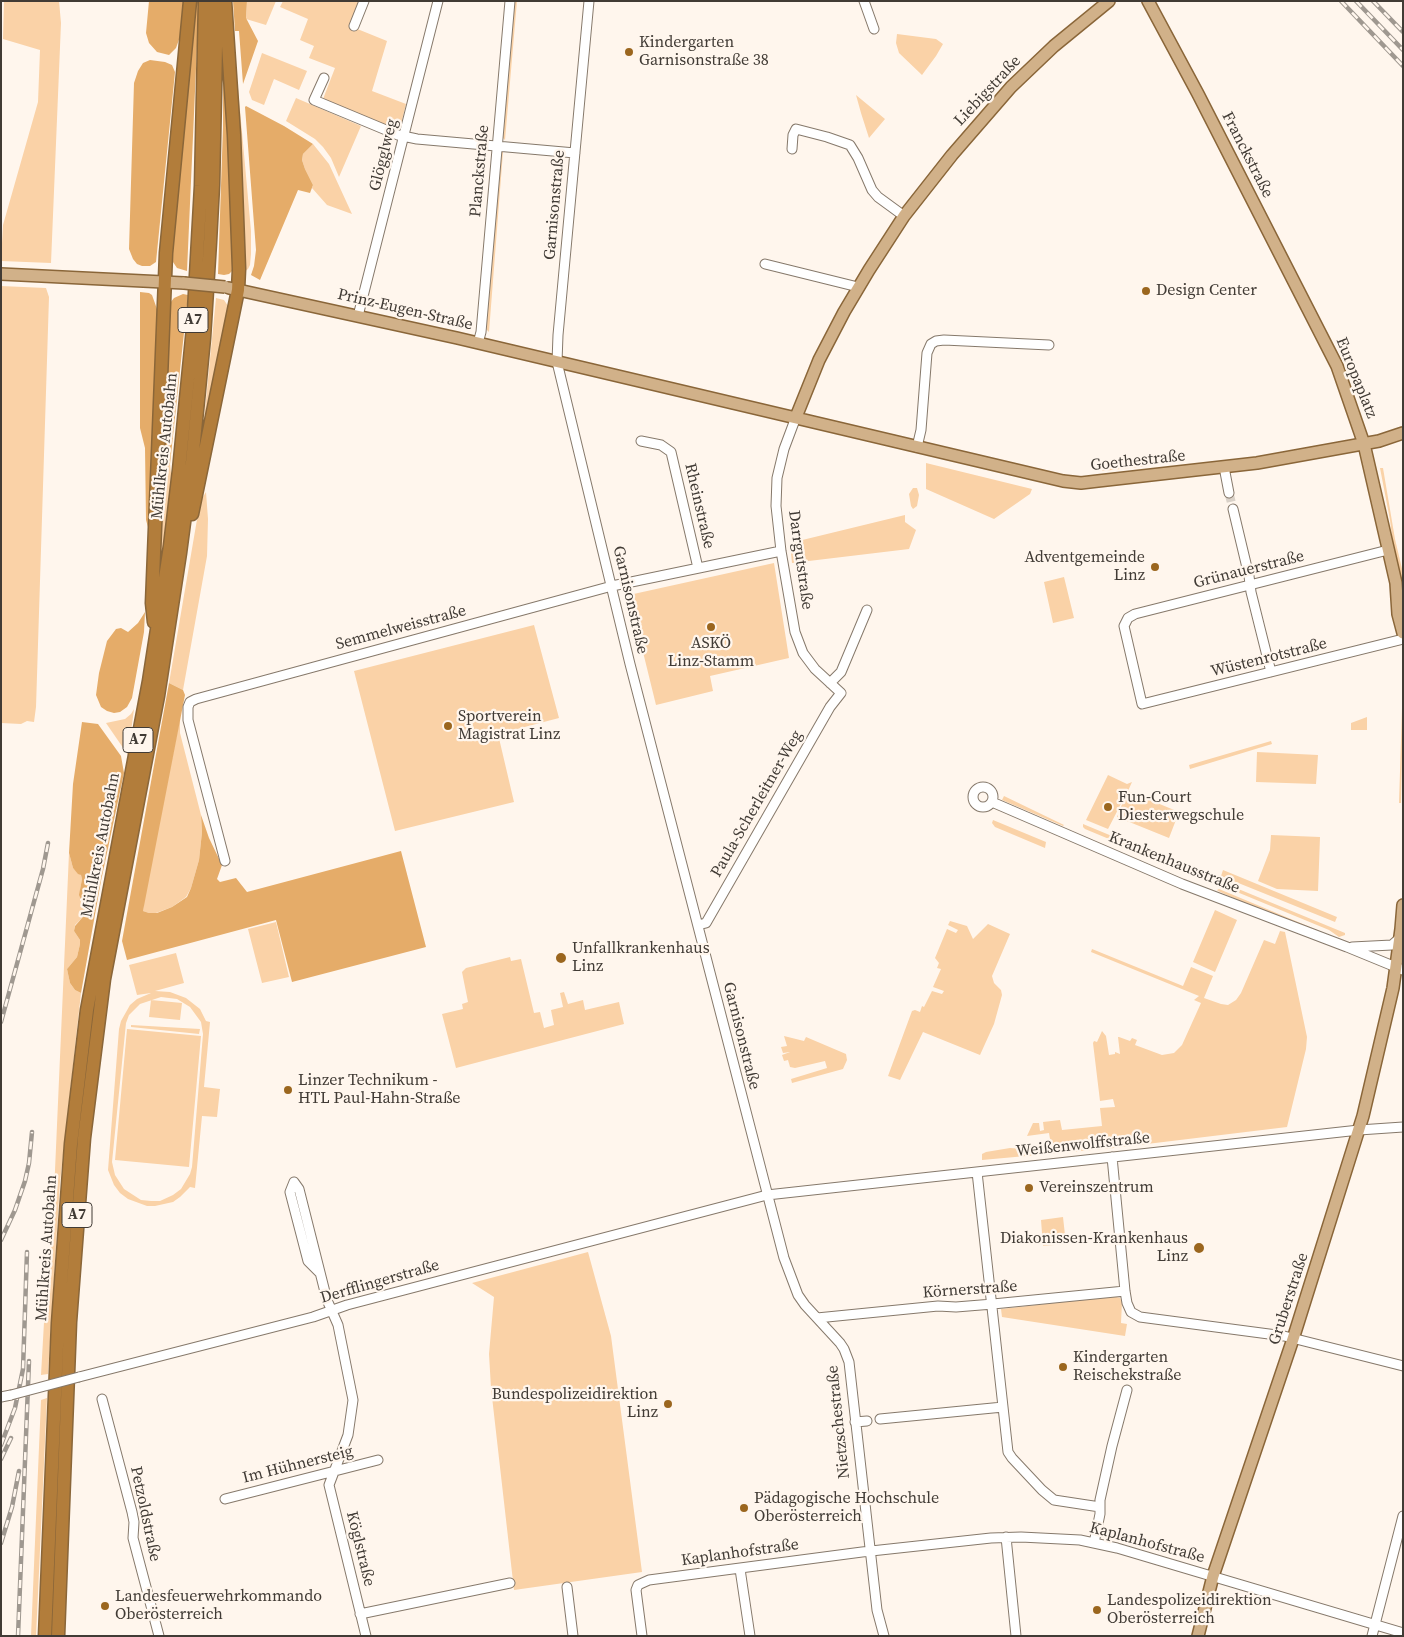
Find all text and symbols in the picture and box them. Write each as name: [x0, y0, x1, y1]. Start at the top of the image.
place label: Kindergarten Garnisonstraße 38: [639, 33, 769, 71]
marker: Kindergarten Garnisonstraße 38: [623, 46, 635, 58]
street label: Liebigstraße: [951, 52, 1025, 130]
street label: Franckstraße: [1217, 109, 1277, 201]
street label: Glögglweg: [366, 117, 402, 193]
street label: Planckstraße: [466, 124, 494, 218]
street label: Garnisonstraße: [541, 149, 569, 261]
place label: Design Center: [1156, 281, 1257, 301]
street label: Prinz-Eugen-Straße: [336, 285, 474, 335]
marker: Design Center: [1140, 285, 1152, 297]
road number: A7: [178, 308, 208, 332]
street label: Europaplatz: [1331, 335, 1381, 421]
street label: Mühlkreis Autobahn: [148, 372, 182, 520]
street label: Goethestraße: [1090, 446, 1186, 476]
street label: Rheinstraße: [680, 461, 718, 551]
street label: Darrgutstraße: [784, 509, 816, 611]
street label: Garnisonstraße: [608, 544, 652, 656]
street label: Grünauerstraße: [1192, 547, 1306, 593]
place label: Adventgemeinde Linz: [1024, 548, 1145, 586]
marker: Adventgemeinde Linz: [1149, 561, 1161, 573]
street label: Semmelweisstraße: [334, 601, 468, 655]
marker: ASKÖ Linz-Stamm: [705, 621, 717, 633]
place label: ASKÖ Linz-Stamm: [668, 634, 754, 672]
street label: Wüstenrotstraße: [1209, 634, 1329, 682]
place label: Sportverein Magistrat Linz: [458, 707, 560, 745]
marker: Sportverein Magistrat Linz: [442, 720, 454, 732]
street label: Paula-Scherleitner-Weg: [707, 727, 807, 881]
road number: A7: [123, 728, 153, 752]
street label: Mühlkreis Autobahn: [78, 771, 124, 919]
place label: Fun-Court Diesterwegschule: [1118, 788, 1244, 826]
marker: Fun-Court Diesterwegschule: [1102, 801, 1114, 813]
street label: Krankenhausstraße: [1106, 828, 1242, 898]
place label: Unfallkrankenhaus Linz: [572, 939, 710, 977]
marker: Unfallkrankenhaus Linz: [554, 951, 568, 965]
street label: Garnisonstraße: [718, 980, 764, 1092]
place label: Linzer Technikum - HTL Paul-Hahn-Straße: [298, 1071, 461, 1109]
marker: Linzer Technikum - HTL Paul-Hahn-Straße: [282, 1084, 294, 1096]
street label: Weißenwolffstraße: [1015, 1128, 1151, 1162]
street label: Mühlkreis Autobahn: [32, 1174, 62, 1322]
place label: Vereinszentrum: [1039, 1178, 1154, 1198]
marker: Vereinszentrum: [1023, 1182, 1035, 1194]
road number: A7: [62, 1202, 92, 1228]
place label: Diakonissen-Krankenhaus Linz: [1000, 1229, 1188, 1267]
marker: Diakonissen-Krankenhaus Linz: [1192, 1241, 1206, 1255]
street label: Gruberstraße: [1265, 1251, 1313, 1347]
street label: Derfflingerstraße: [318, 1256, 442, 1308]
street label: Körnerstraße: [922, 1277, 1018, 1303]
place label: Kindergarten Reischekstraße: [1073, 1348, 1181, 1386]
marker: Kindergarten Reischekstraße: [1057, 1361, 1069, 1373]
street label: Nietzschestraße: [823, 1364, 855, 1480]
place label: Bundespolizeidirektion Linz: [492, 1385, 658, 1423]
marker: Bundespolizeidirektion Linz: [662, 1398, 674, 1410]
street label: Im Hühnersteig: [241, 1442, 355, 1488]
street label: Petzoldstraße: [126, 1465, 164, 1563]
place label: Pädagogische Hochschule Oberösterreich: [754, 1489, 939, 1527]
marker: Pädagogische Hochschule Oberösterreich: [738, 1502, 750, 1514]
street label: Köglstraße: [341, 1510, 379, 1588]
street label: Kaplanhofstraße: [1087, 1518, 1207, 1568]
street label: Kaplanhofstraße: [680, 1535, 800, 1571]
place label: Landesfeuerwehrkommando Oberösterreich: [115, 1587, 322, 1625]
place label: Landespolizeidirektion Oberösterreich: [1107, 1591, 1272, 1629]
marker: Landesfeuerwehrkommando Oberösterreich: [99, 1600, 111, 1612]
marker: Landespolizeidirektion Oberösterreich: [1091, 1604, 1103, 1616]

